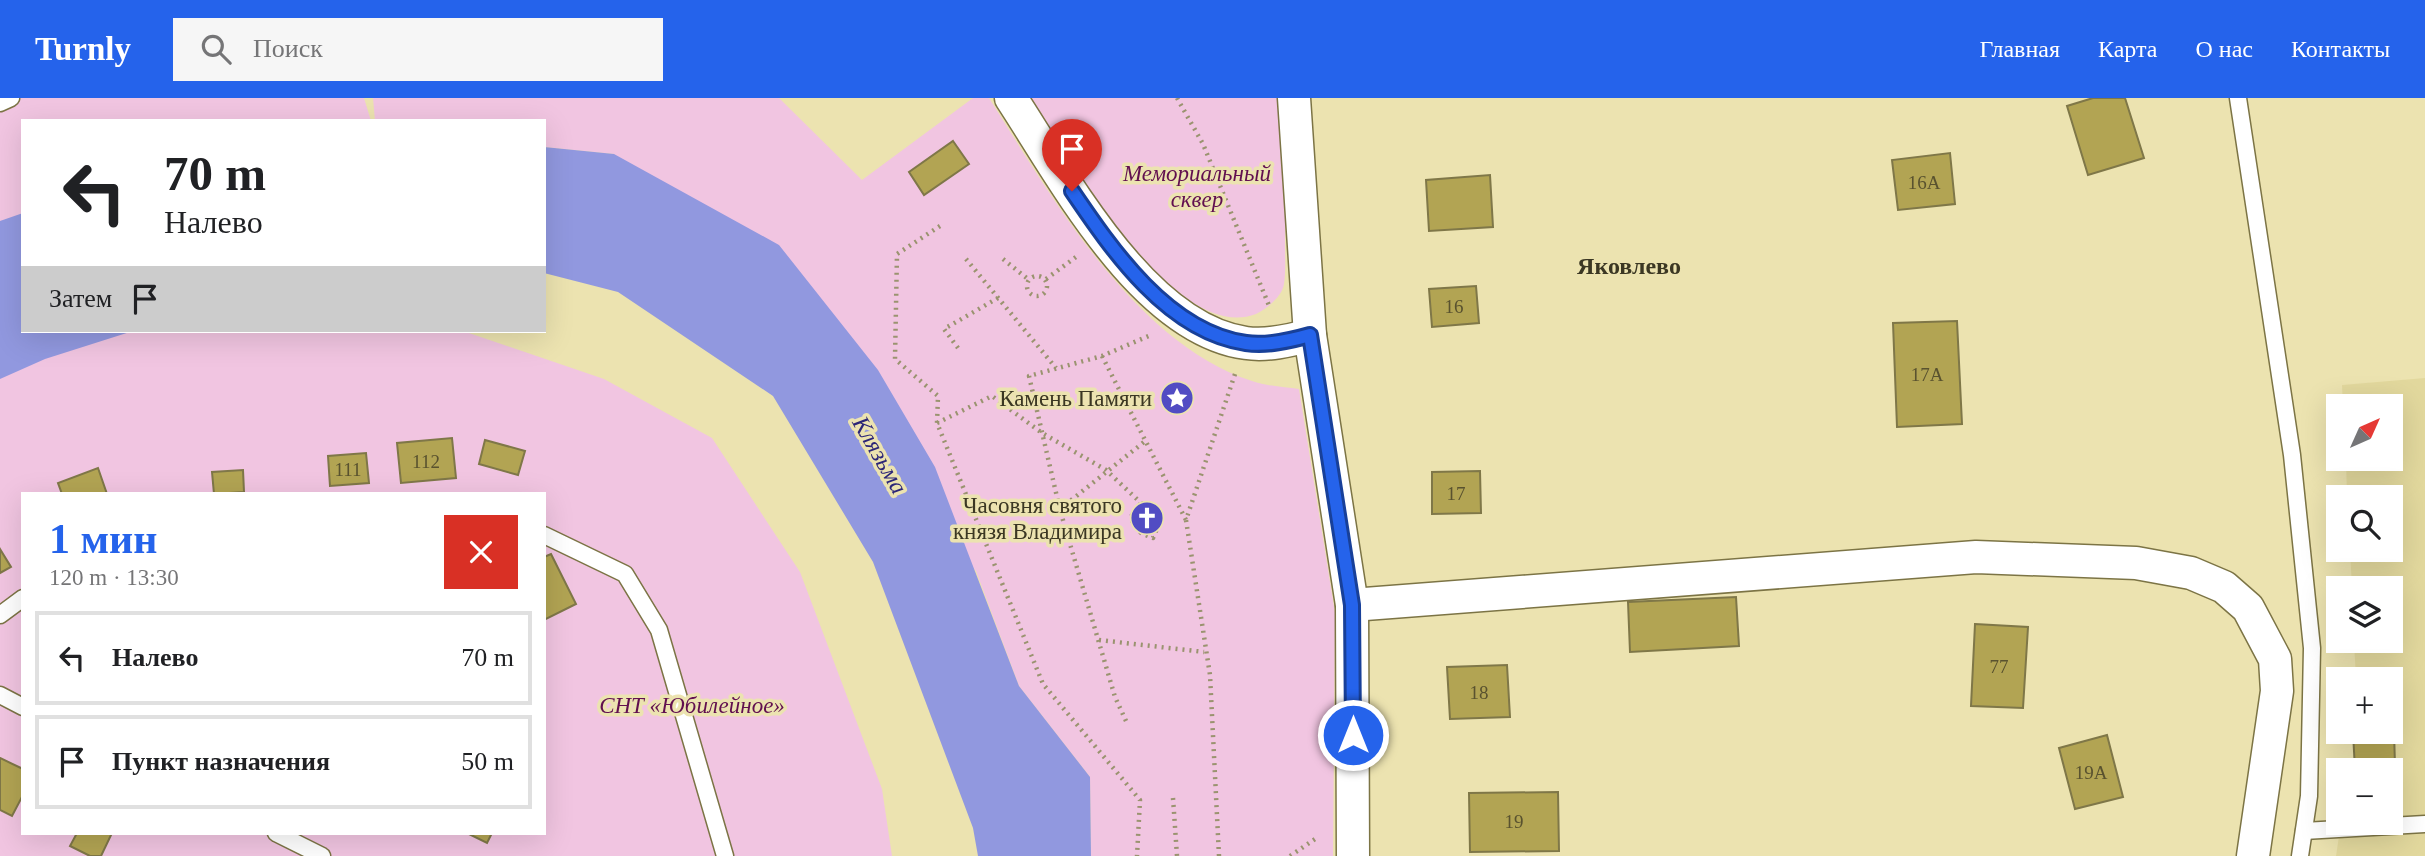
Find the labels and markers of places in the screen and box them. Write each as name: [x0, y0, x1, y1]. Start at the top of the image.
pin: [1042, 119, 1102, 191]
place icon: Камень Памяти: [1158, 379, 1196, 417]
place label: Камень Памяти: [999, 386, 1152, 411]
place label: Часовня святого князя Владимира: [953, 493, 1122, 544]
church icon: Часовня святого князя Владимира: [1128, 499, 1166, 537]

